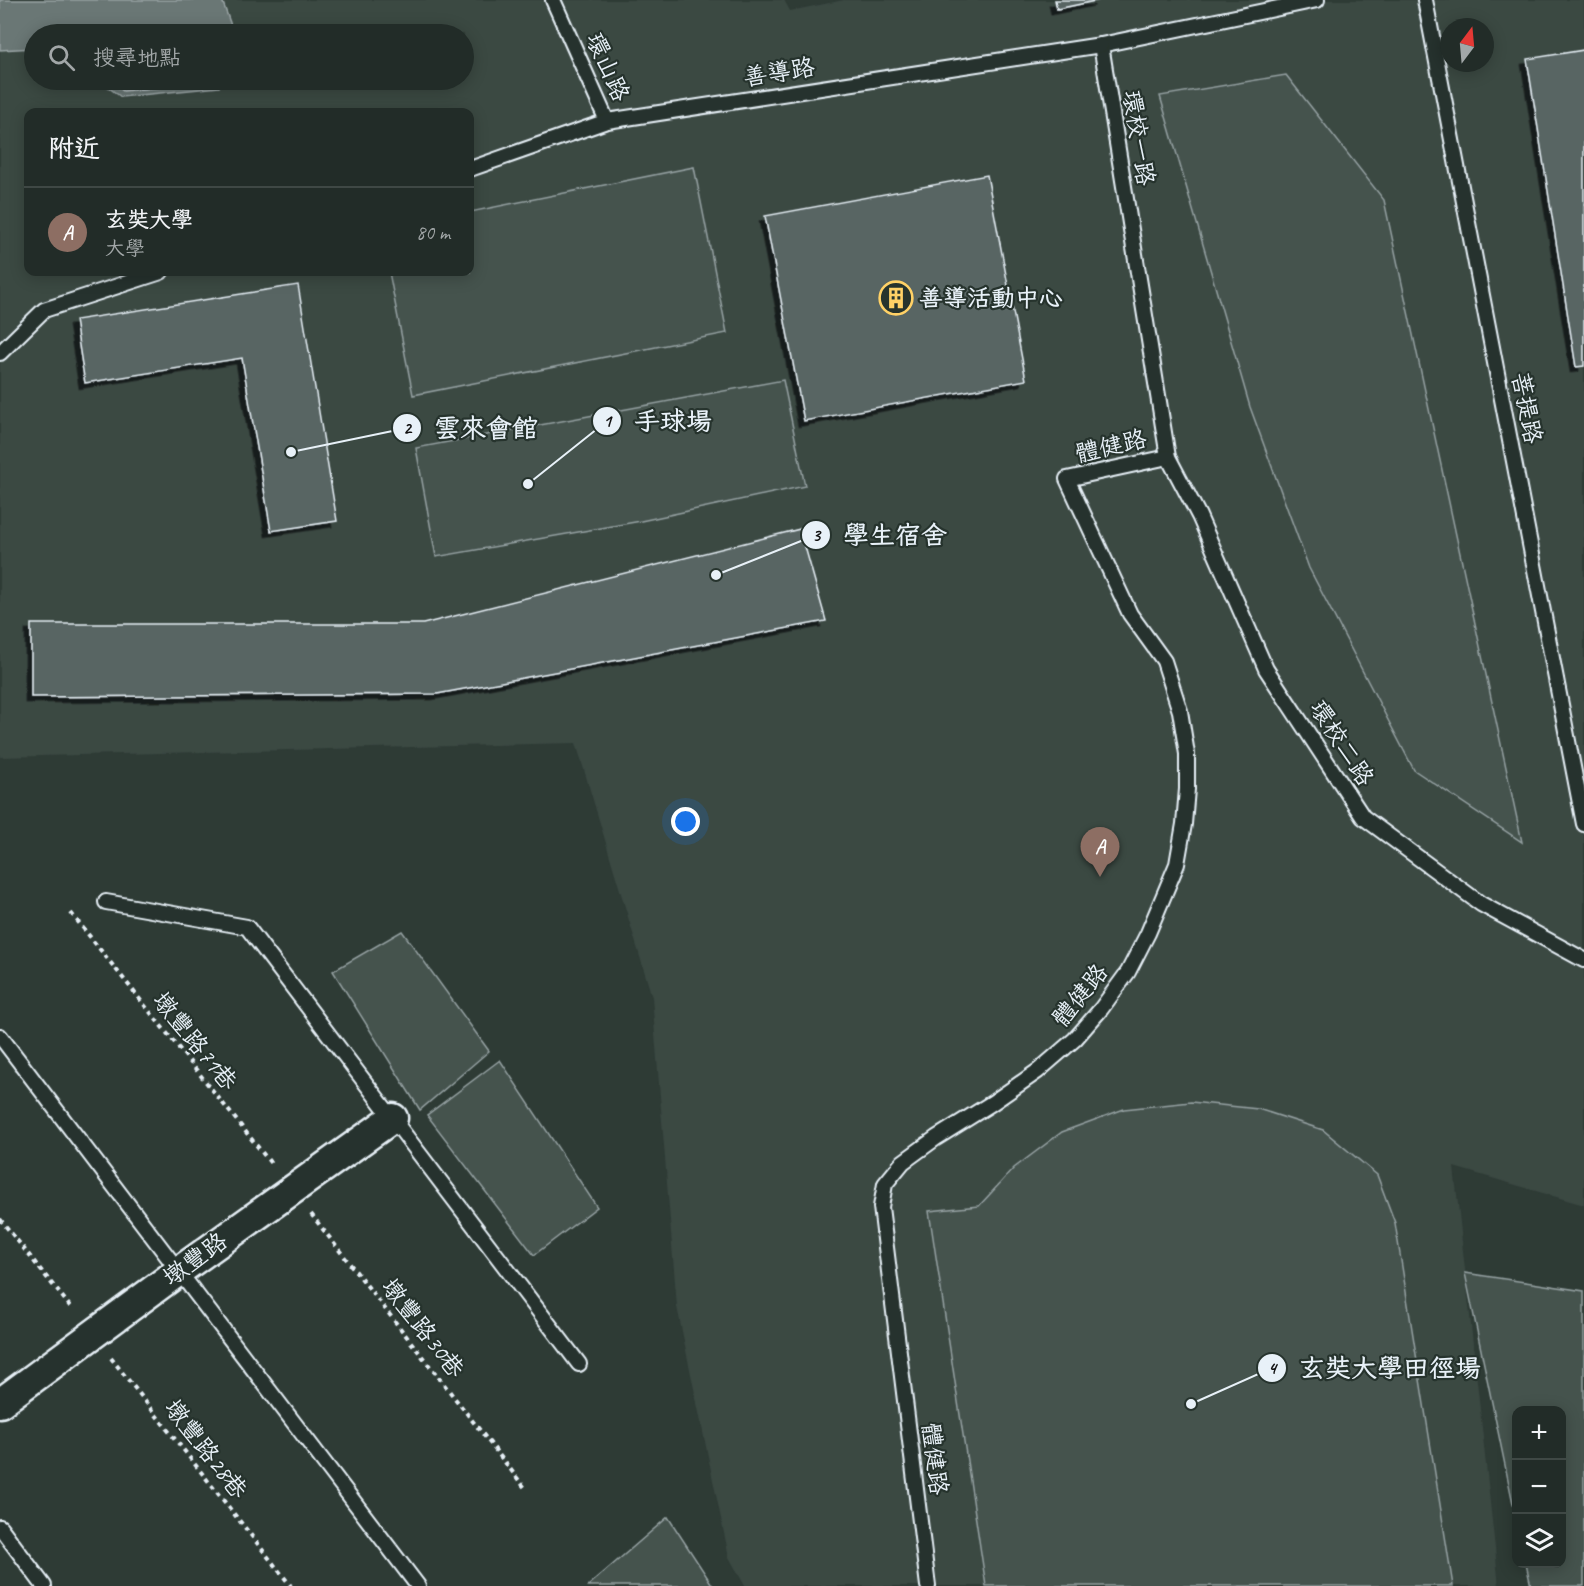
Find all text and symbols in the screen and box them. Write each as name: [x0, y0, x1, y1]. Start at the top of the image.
north arrow: [1440, 18, 1494, 72]
search box: [24, 24, 474, 90]
street label: 環山路: [580, 28, 636, 106]
icon: search: [45, 41, 78, 74]
text: 搜尋地點: [93, 44, 181, 72]
street label: 善導路: [741, 52, 817, 92]
street label: 環校一路: [1117, 88, 1161, 188]
text: 附近: [48, 132, 100, 165]
text: 玄奘大學: [105, 206, 193, 234]
text: A: [62, 220, 73, 245]
text: 80 m: [416, 220, 450, 245]
text: 大學: [105, 236, 145, 261]
building icon: 善導活動中心: [878, 280, 914, 316]
place label: 善導活動中心: [919, 283, 1063, 313]
street label: 菩提路: [1505, 370, 1549, 446]
callout: 手球場: [592, 399, 724, 443]
text: 手球場: [634, 405, 712, 438]
callout: 雲來會館: [392, 406, 550, 450]
text: 1: [603, 410, 613, 432]
text: 雲來會館: [434, 412, 538, 445]
text: 2: [403, 417, 413, 439]
street label: 體健路: [1073, 423, 1149, 469]
callout: 學生宿舍: [801, 513, 959, 557]
text: 學生宿舍: [843, 519, 947, 552]
text: 3: [812, 524, 822, 546]
street label: 環校二路: [1303, 695, 1381, 791]
your location: [671, 807, 700, 836]
pin: A: [1080, 828, 1120, 877]
street label: 體健路: [1046, 958, 1114, 1032]
street label: 墩豐路71巷: [146, 986, 244, 1096]
street label: 墩豐路: [157, 1226, 233, 1292]
street label: 墩豐路30巷: [375, 1272, 471, 1384]
callout: 玄奘大學田徑場: [1257, 1346, 1493, 1390]
text: 玄奘大學田徑場: [1299, 1352, 1481, 1385]
text: 4: [1268, 1357, 1278, 1379]
street label: 墩豐路28巷: [158, 1393, 254, 1505]
map controls: [1512, 1406, 1566, 1568]
button: +: [1512, 1406, 1566, 1460]
street label: 體健路: [916, 1421, 954, 1497]
button: −: [1512, 1460, 1566, 1514]
button: layers: [1512, 1514, 1566, 1568]

